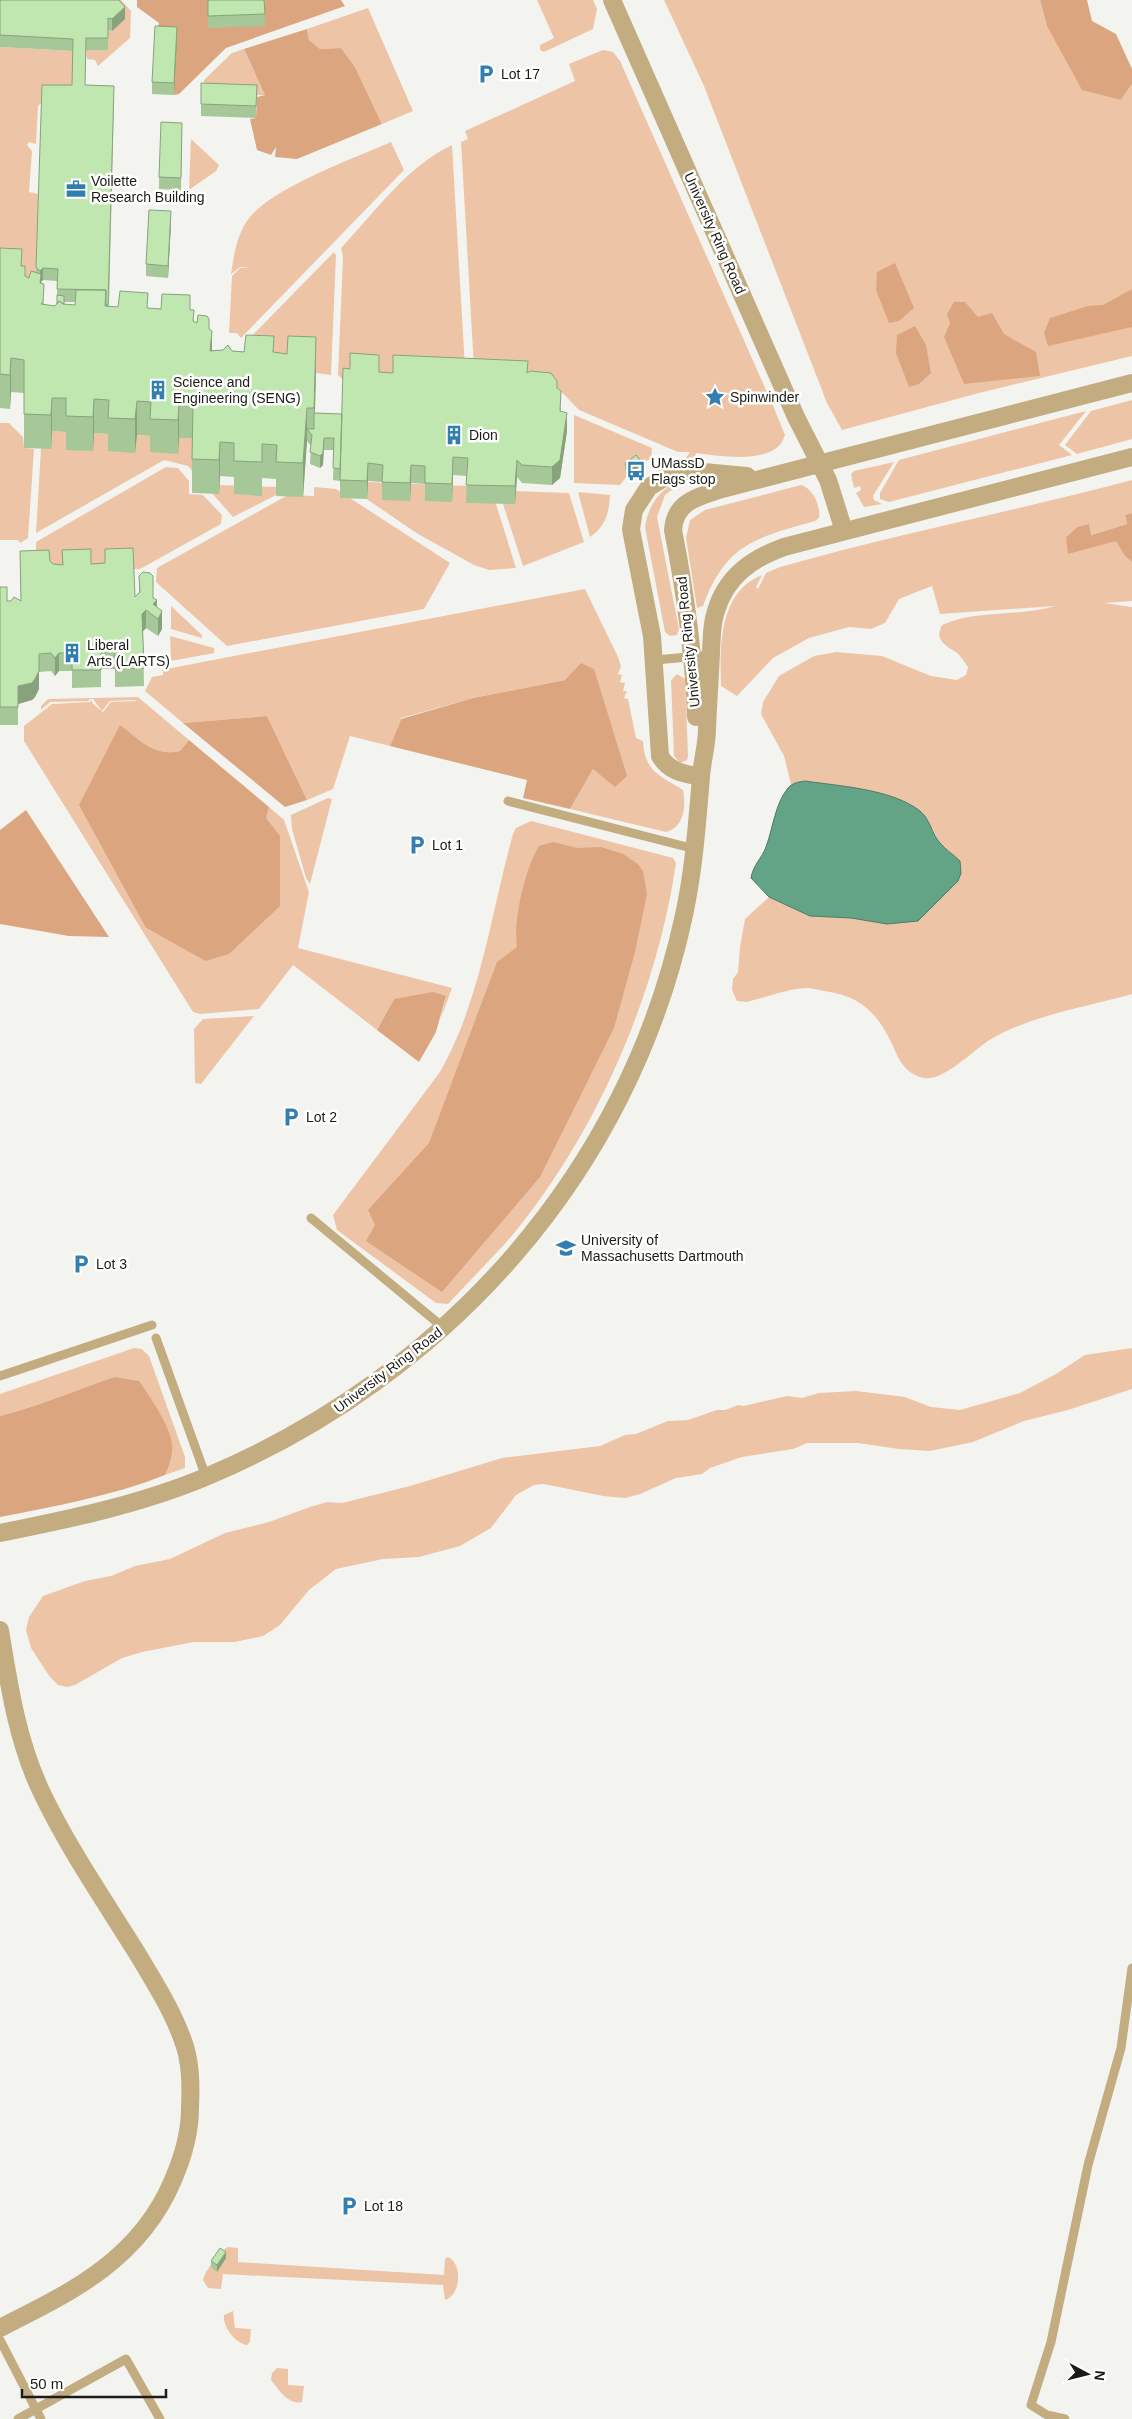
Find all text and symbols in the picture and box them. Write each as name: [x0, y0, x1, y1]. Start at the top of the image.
parking icon: Lot 17: [475, 63, 497, 85]
place label: Lot 17: [501, 66, 540, 82]
street label: University Ring Road: [681, 170, 749, 296]
place label: Voilette Research Building: [91, 173, 205, 205]
office icon: Voilette Research Building: [65, 178, 87, 200]
place label: Science and Engineering (SENG): [173, 374, 301, 406]
building icon: Science and Engineering (SENG): [147, 379, 169, 401]
place icon: Spinwinder: [704, 386, 726, 408]
place label: Spinwinder: [730, 389, 800, 405]
building icon: Dion: [443, 424, 465, 446]
place label: Dion: [469, 427, 498, 443]
place label: UMassD Flags stop: [651, 455, 716, 487]
bus stop icon: UMassD Flags stop: [625, 460, 647, 482]
street label: University Ring Road: [673, 576, 703, 708]
place label: Liberal Arts (LARTS): [87, 637, 170, 669]
building icon: Liberal Arts (LARTS): [61, 642, 83, 664]
parking icon: Lot 1: [406, 834, 428, 856]
place label: Lot 1: [432, 837, 463, 853]
parking icon: Lot 2: [280, 1106, 302, 1128]
place label: Lot 2: [306, 1109, 337, 1125]
place label: University of Massachusetts Dartmouth: [581, 1232, 744, 1264]
school or university icon: University of Massachusetts Dartmouth: [555, 1237, 577, 1259]
parking icon: Lot 3: [70, 1253, 92, 1275]
place label: Lot 3: [96, 1256, 127, 1272]
street label: University Ring Road: [331, 1324, 445, 1416]
parking icon: Lot 18: [338, 2195, 360, 2217]
place label: Lot 18: [364, 2198, 403, 2214]
north arrow: [1062, 2349, 1112, 2399]
scale bar: [22, 2366, 166, 2398]
text: N: [1091, 2370, 1108, 2382]
text: 50 m: [30, 2375, 63, 2392]

